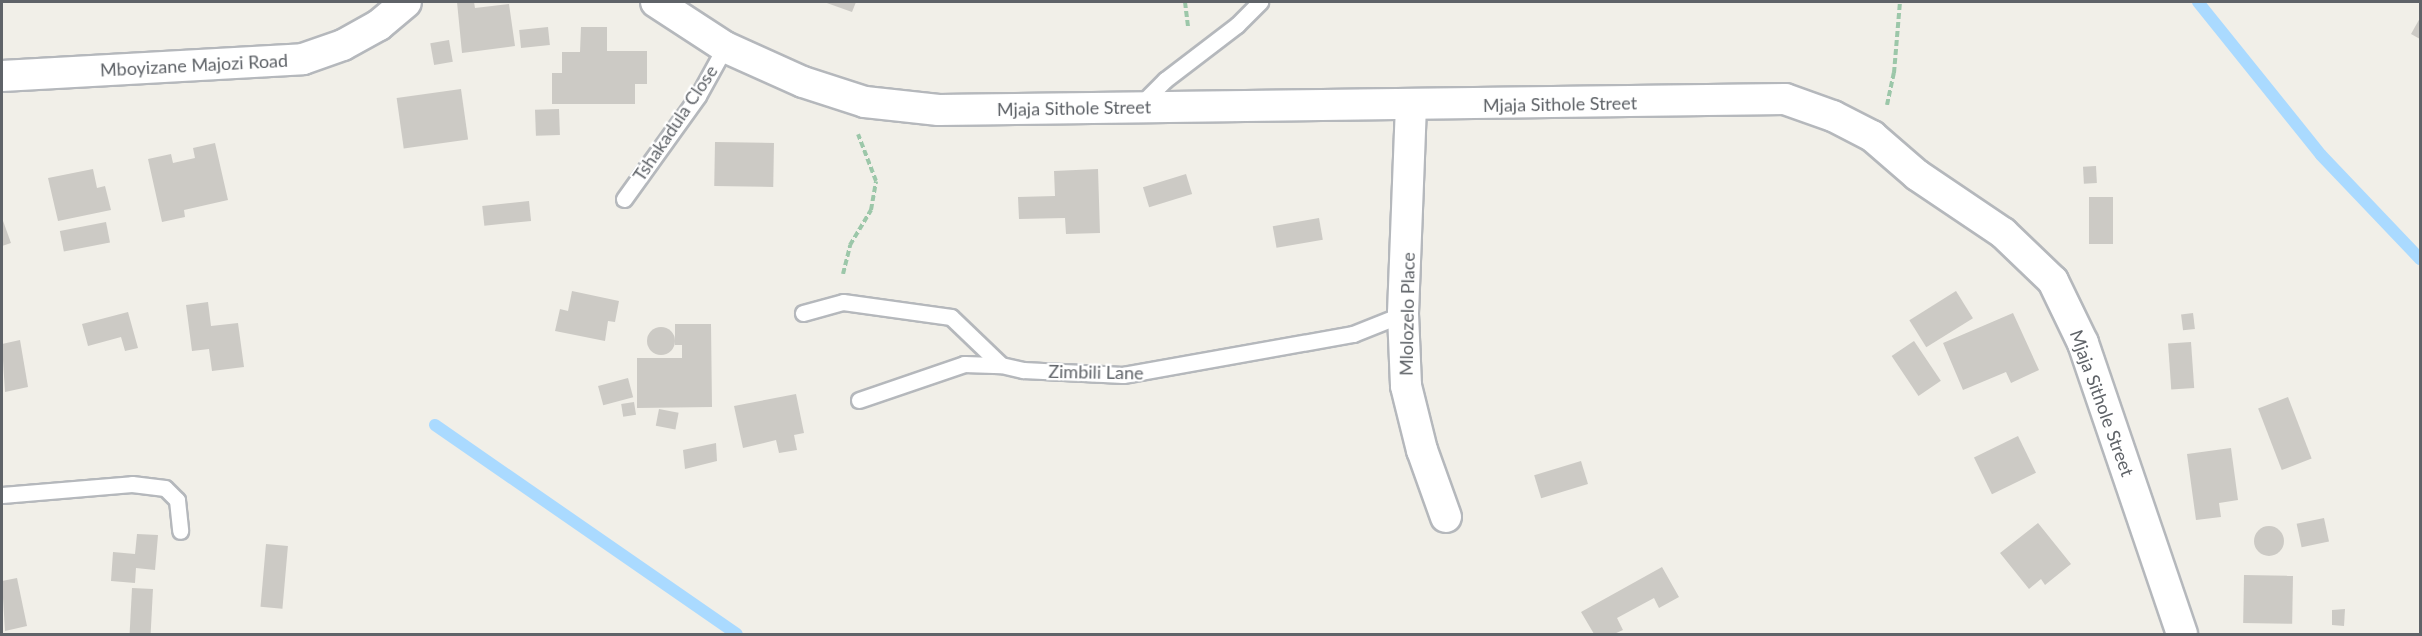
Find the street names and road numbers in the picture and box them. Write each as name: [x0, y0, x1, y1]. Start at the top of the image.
street label: Mboyizane Majozi Road: [99, 49, 289, 81]
street label: Tshakadula Close: [628, 61, 722, 185]
street label: Mjaja Sithole Street: [1483, 92, 1637, 116]
street label: Mjaja Sithole Street: [997, 96, 1151, 120]
street label: Mlolozelo Place: [1395, 252, 1419, 376]
street label: Mjaja Sithole Street: [2065, 327, 2139, 479]
street label: Zimbili Lane: [1048, 360, 1144, 384]

